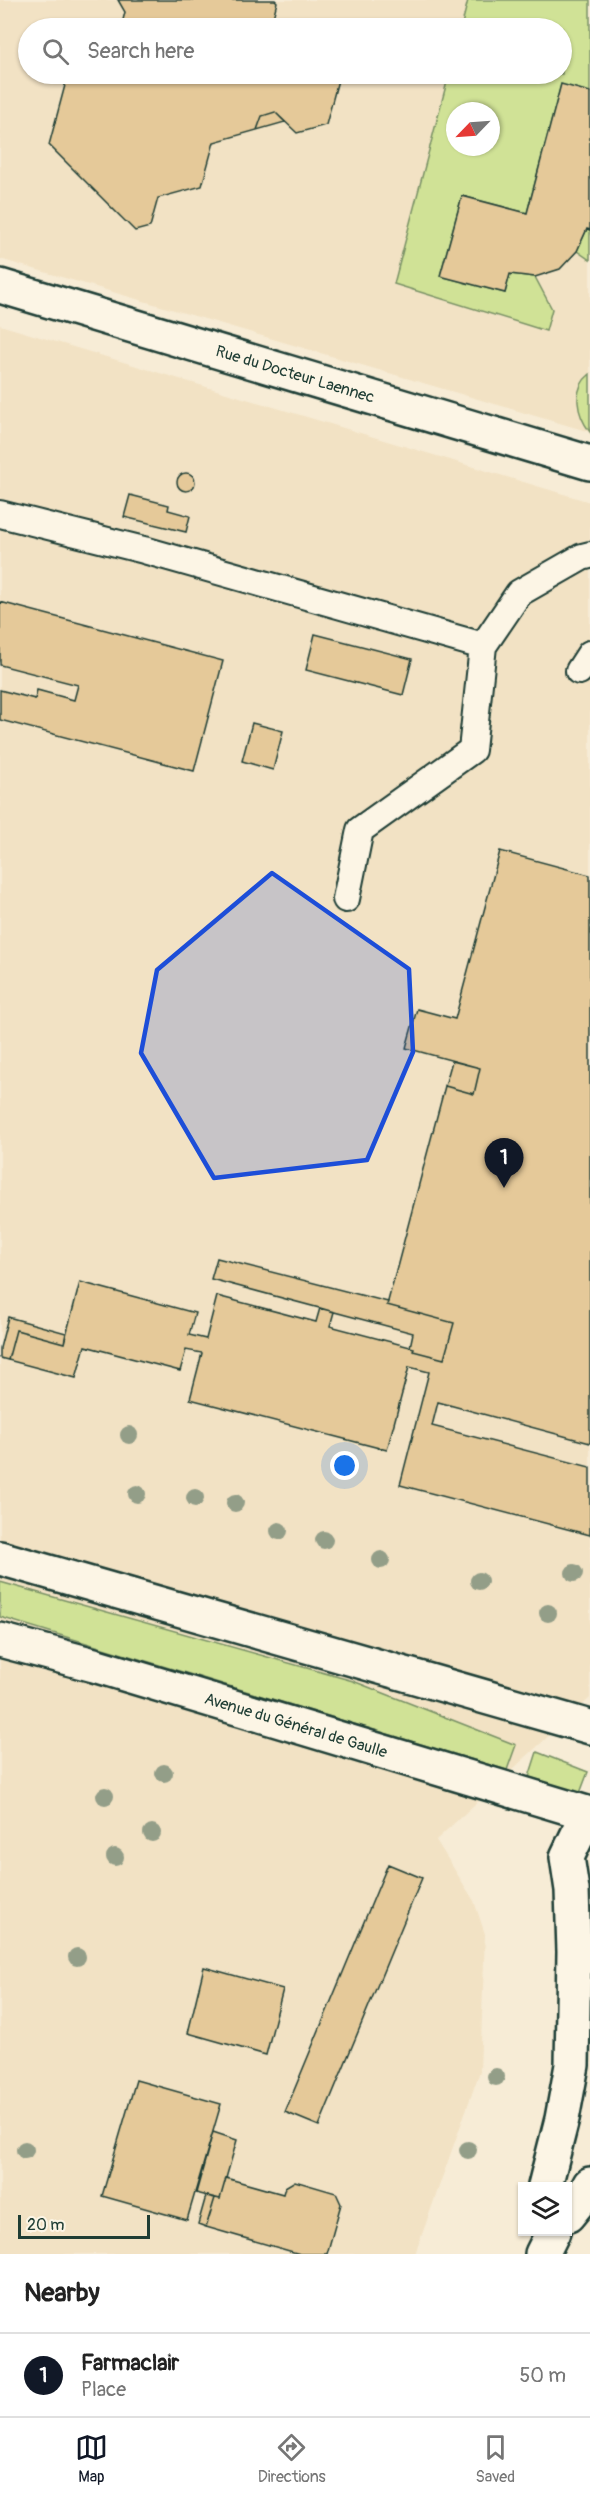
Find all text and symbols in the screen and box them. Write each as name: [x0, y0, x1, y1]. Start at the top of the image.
search box: [18, 18, 572, 84]
icon: search: [39, 35, 72, 68]
text: Search here: [87, 37, 194, 65]
north arrow: [446, 102, 500, 156]
street label: Rue du Docteur Laennec: [213, 341, 377, 408]
pin: 1: [484, 1138, 524, 1188]
your location: [330, 1451, 359, 1480]
street label: Avenue du Général de Gaulle: [202, 1689, 390, 1763]
map controls: [518, 2182, 572, 2236]
button: layers: [518, 2182, 572, 2236]
scale bar: [18, 2212, 150, 2240]
text: 20 m: [27, 2215, 65, 2235]
text: Nearby: [24, 2277, 100, 2309]
text: Farmaclair: [81, 2349, 179, 2377]
text: 1: [40, 2363, 47, 2388]
text: 50 m: [519, 2363, 566, 2388]
text: Place: [81, 2377, 126, 2402]
tab: Map: [75, 2431, 108, 2487]
tab: Directions: [258, 2431, 326, 2487]
tab: Saved: [475, 2431, 515, 2487]

